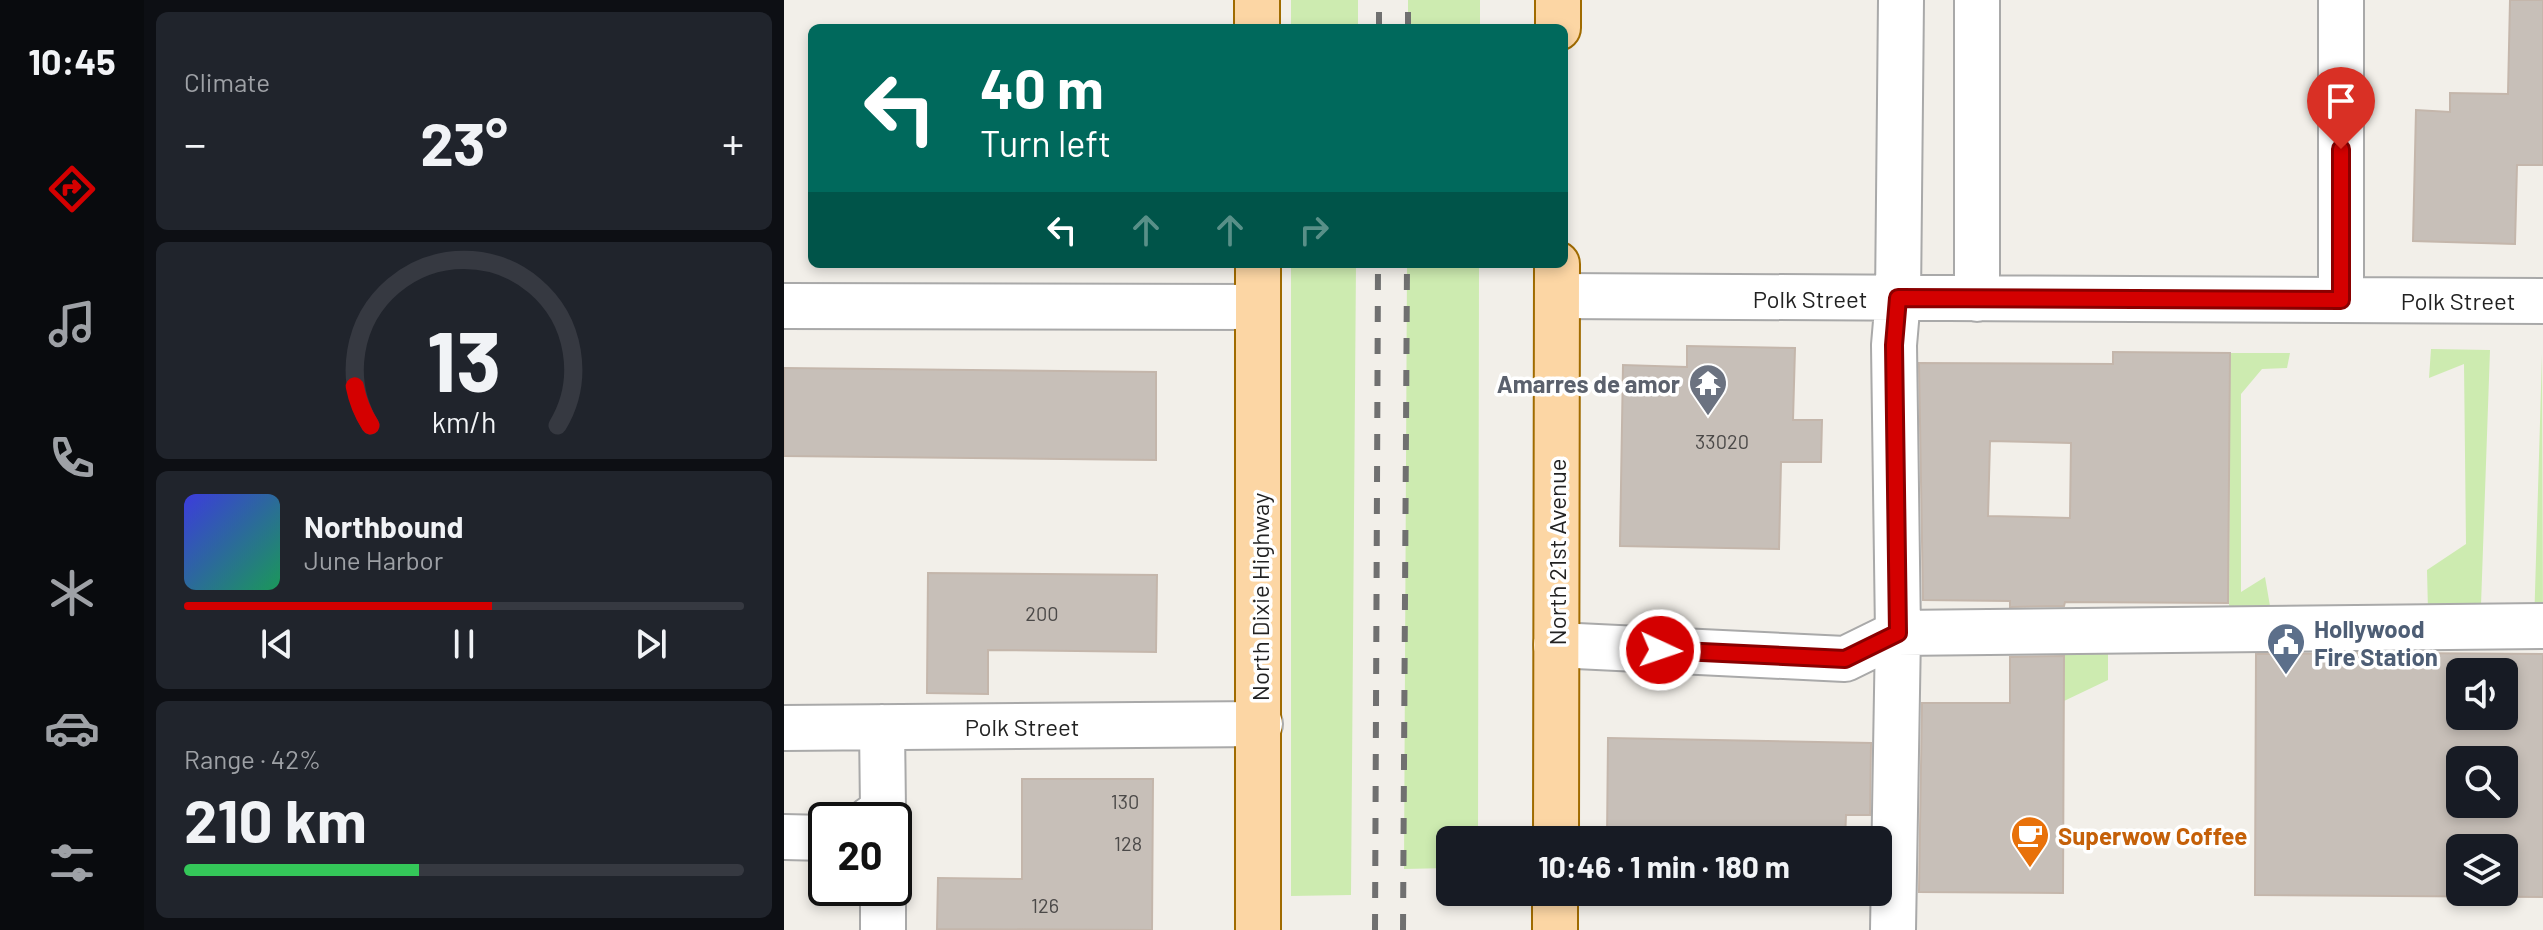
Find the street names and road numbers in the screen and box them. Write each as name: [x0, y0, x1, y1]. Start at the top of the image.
street label: Polk Street: [1753, 284, 1867, 313]
street label: Polk Street: [2401, 286, 2515, 315]
street label: North 21st Avenue: [1542, 458, 1571, 646]
street label: North Dixie Highway: [1245, 493, 1274, 701]
street label: Polk Street: [965, 712, 1079, 741]

